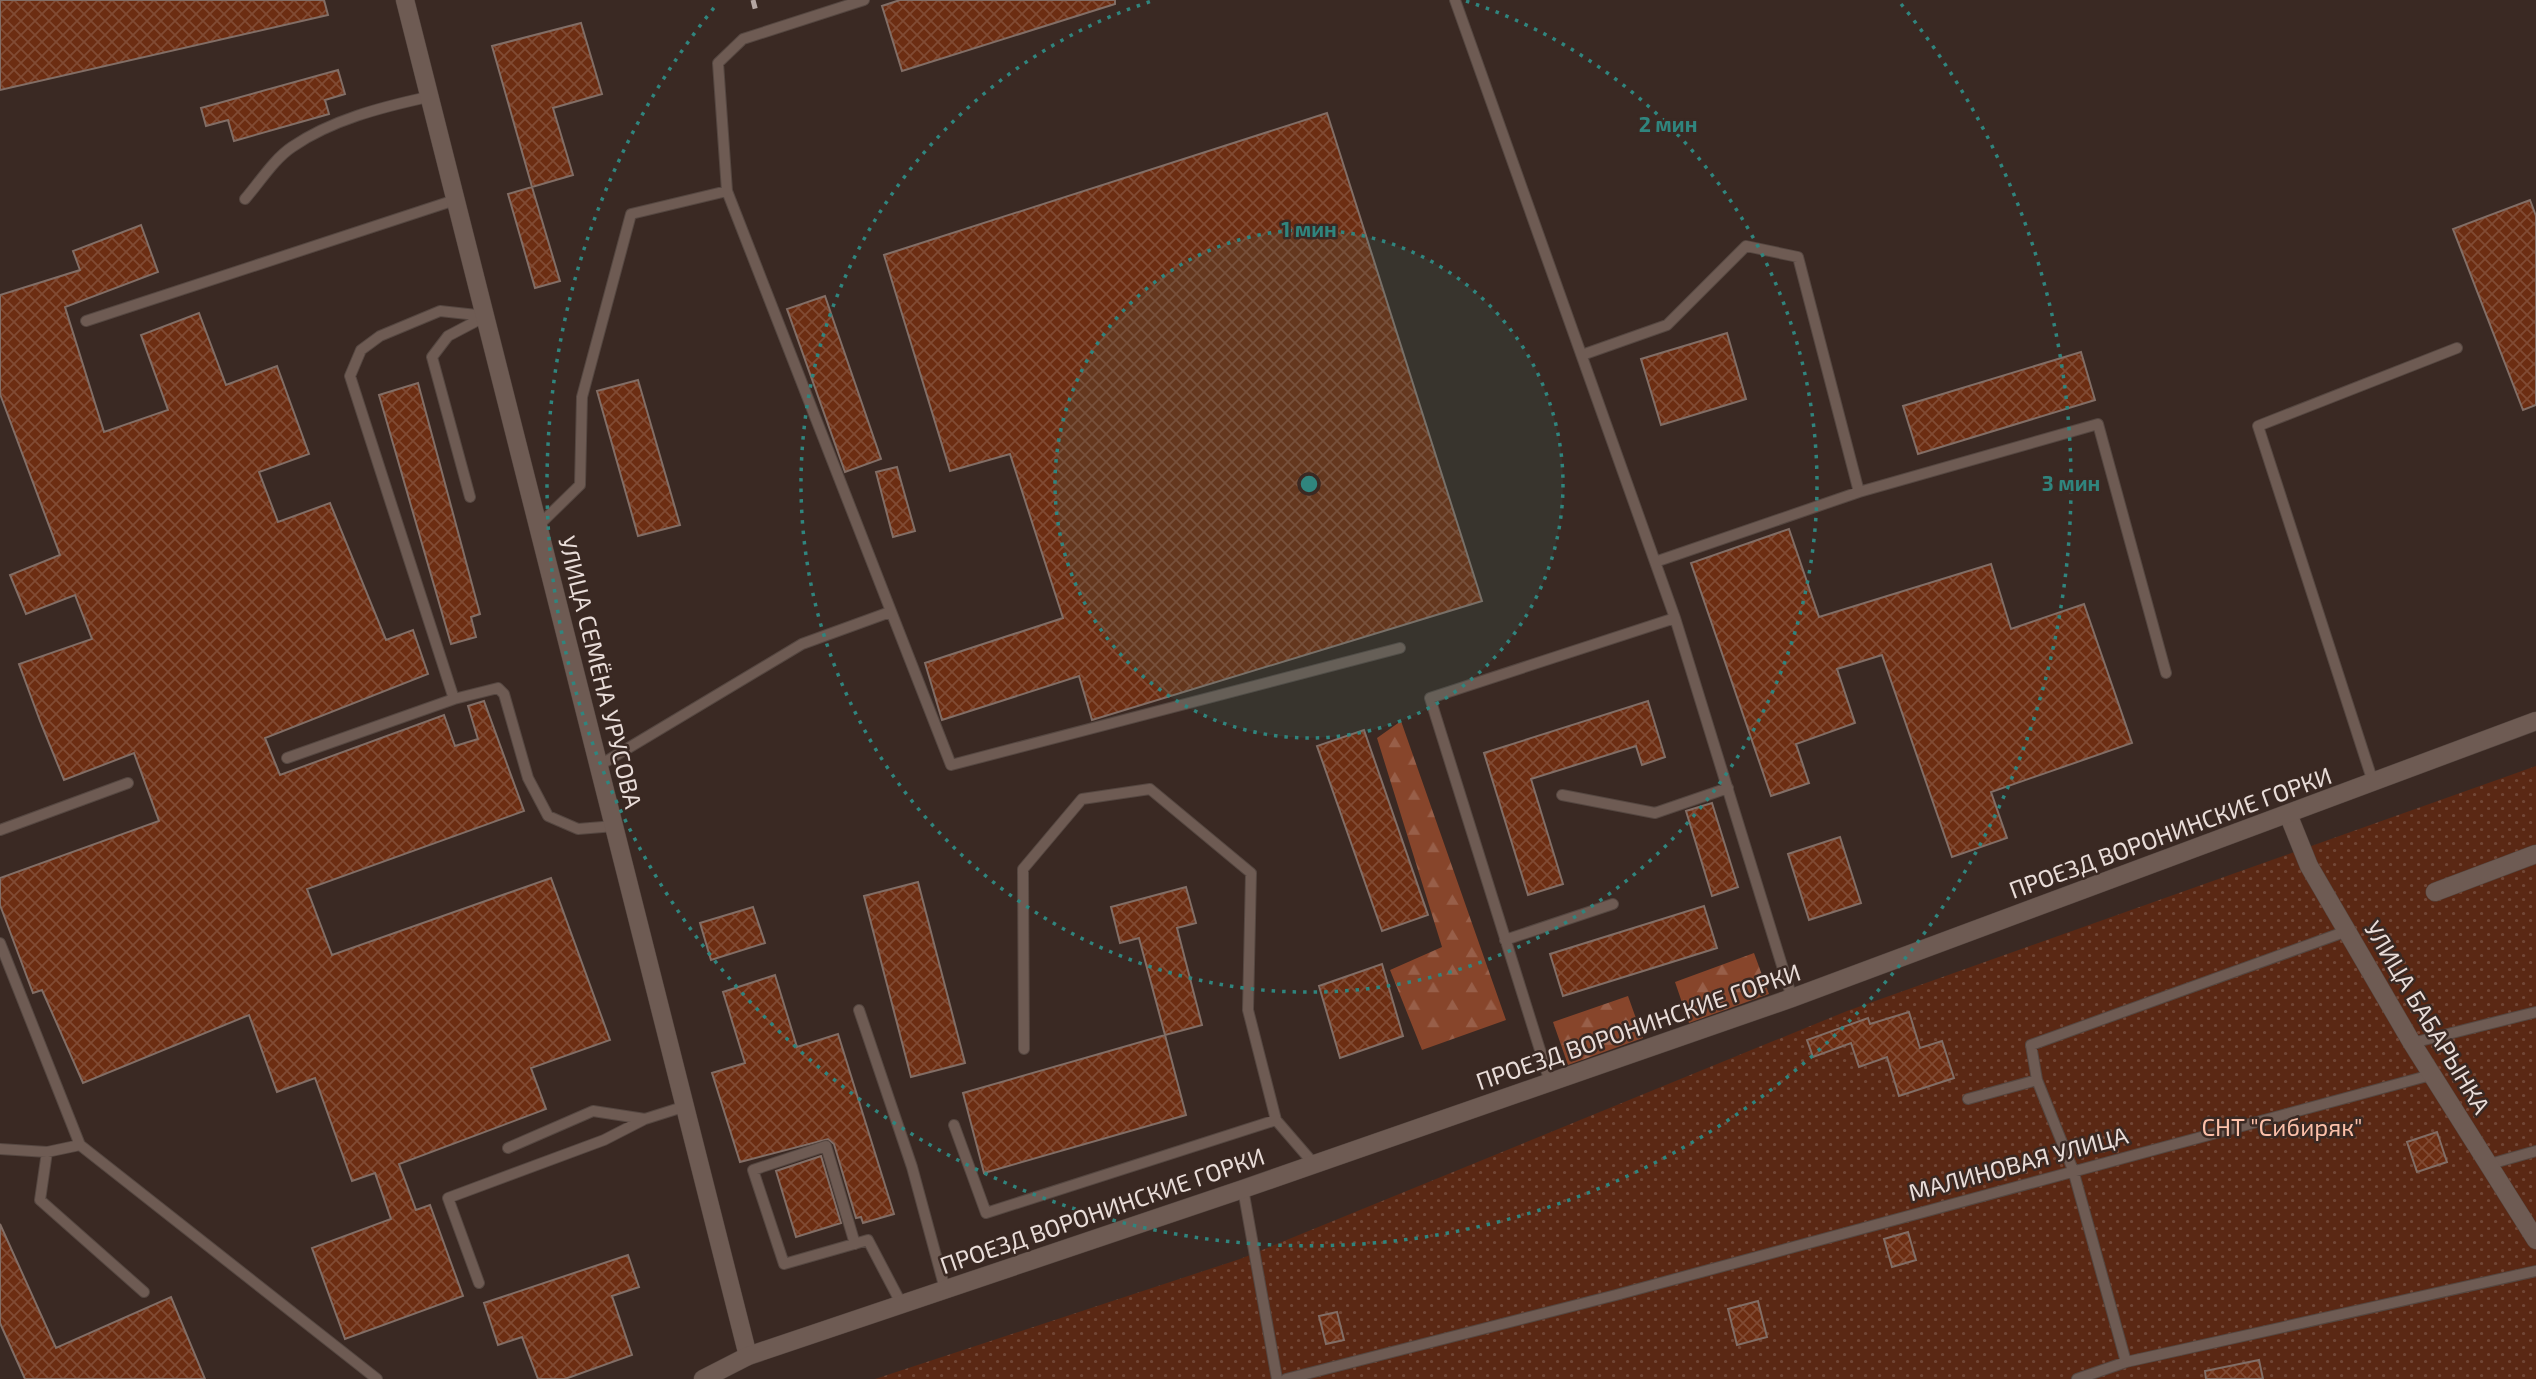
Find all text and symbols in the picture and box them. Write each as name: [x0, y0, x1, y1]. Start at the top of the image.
text: 2 мин: [1639, 111, 1697, 136]
text: 1 мин: [1281, 216, 1337, 241]
text: 3 мин: [2042, 470, 2100, 495]
centre of rings: [1297, 472, 1321, 496]
street label: УЛИЦА СЕМЁНА УРУСОВА: [553, 533, 649, 811]
street label: ПРОЕЗД ВОРОНИНСКИЕ ГОРКИ: [2005, 760, 2335, 904]
street label: УЛИЦА БАБАРЫНКА: [2359, 915, 2497, 1119]
street label: ПРОЕЗД ВОРОНИНСКИЕ ГОРКИ: [1472, 957, 1804, 1095]
park label: СНТ "Сибиряк": [2201, 1112, 2363, 1141]
street label: МАЛИНОВАЯ УЛИЦА: [1905, 1120, 2131, 1206]
street label: ПРОЕЗД ВОРОНИНСКИЕ ГОРКИ: [936, 1141, 1268, 1279]

